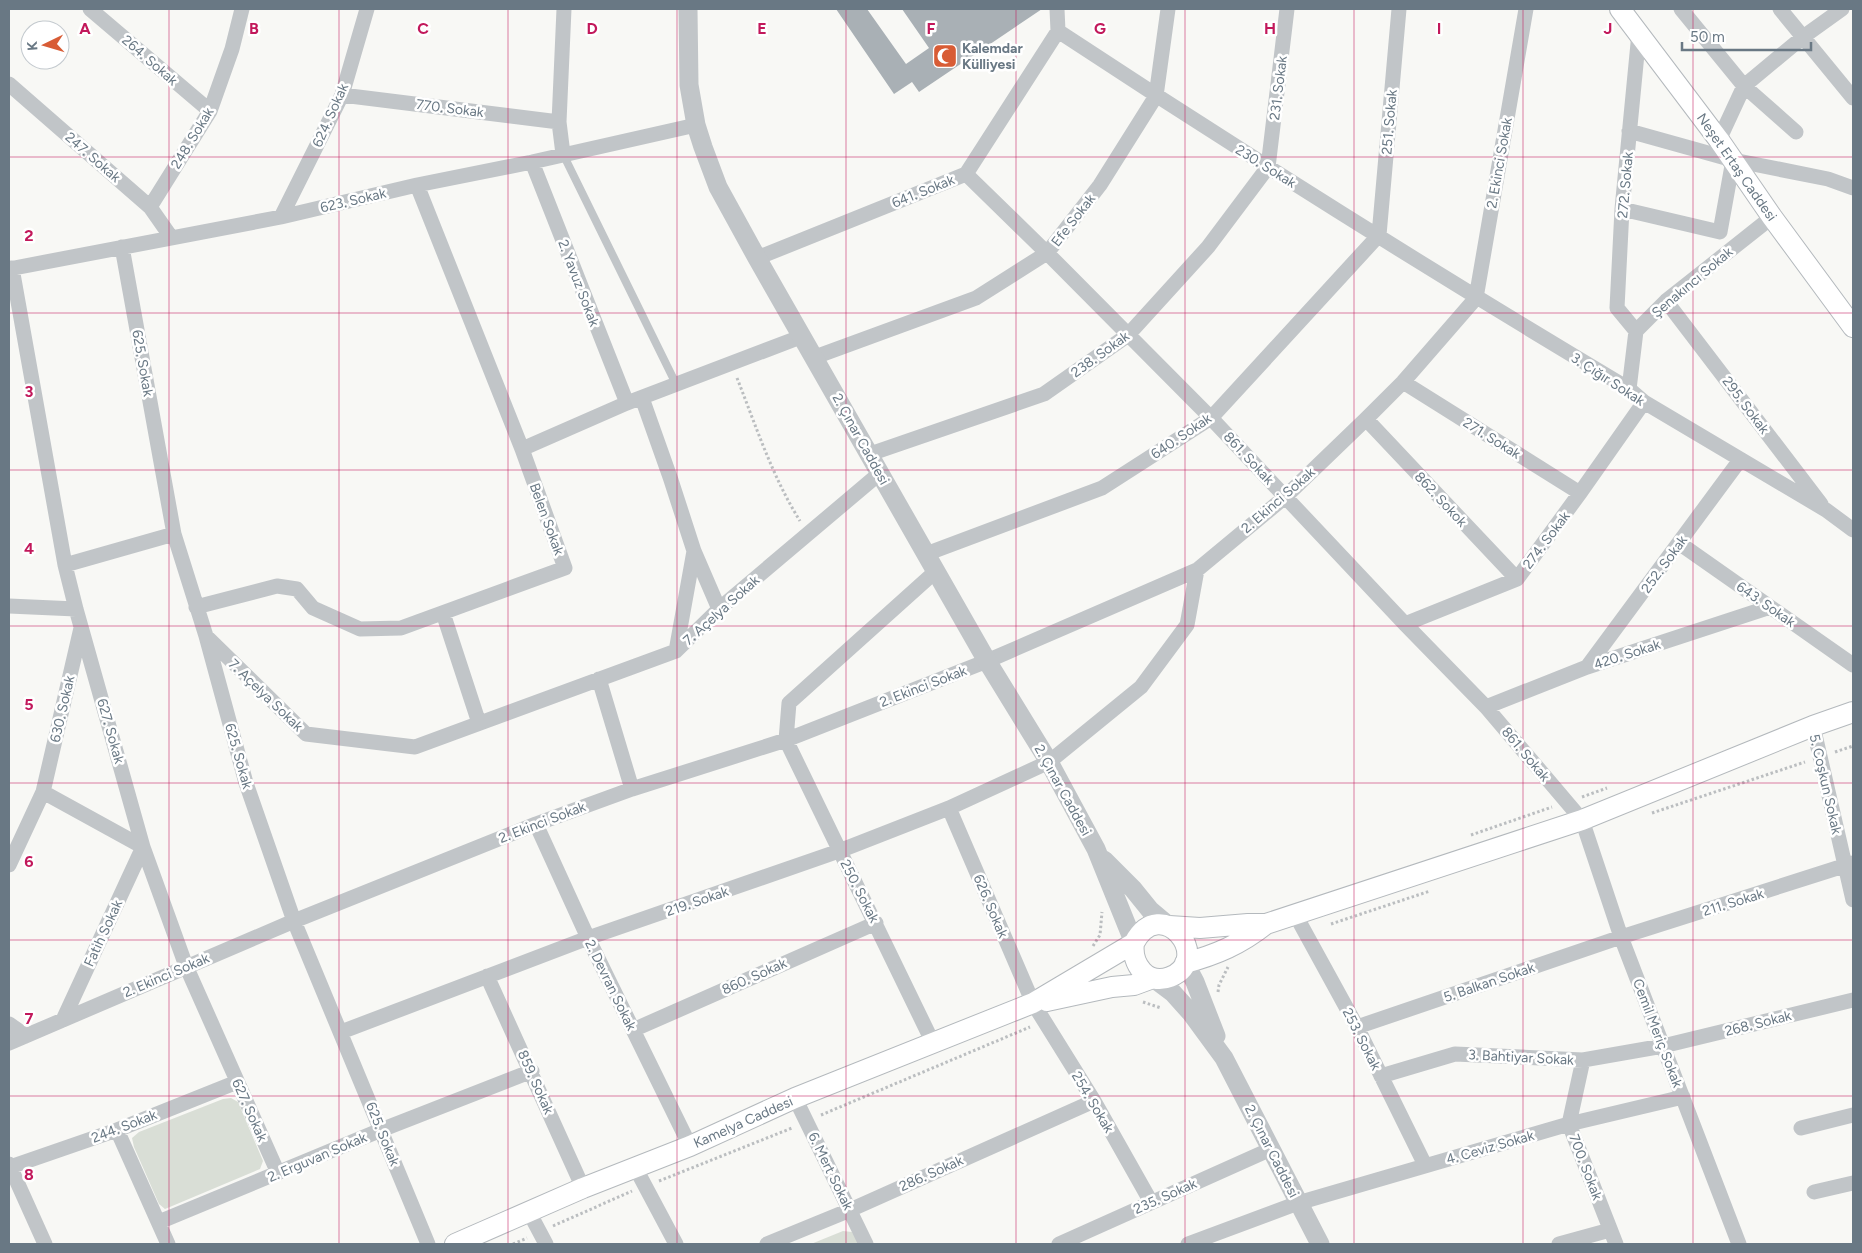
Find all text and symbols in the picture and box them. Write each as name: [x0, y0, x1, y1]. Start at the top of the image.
text: A: [79, 19, 91, 38]
text: B: [249, 19, 259, 38]
text: C: [417, 19, 429, 38]
text: D: [586, 19, 598, 38]
text: E: [757, 19, 767, 38]
text: F: [927, 19, 936, 38]
text: G: [1094, 19, 1106, 38]
text: H: [1264, 19, 1276, 38]
text: I: [1437, 19, 1441, 38]
text: J: [1604, 19, 1612, 38]
north arrow: [20, 20, 70, 70]
scale bar: [1682, 20, 1811, 52]
text: 50 m: [1690, 28, 1725, 46]
street label: 264. Sokak: [118, 32, 181, 89]
text: K: [24, 40, 41, 51]
place label: Kalemdar Külliyesi: [962, 40, 1024, 73]
mosque icon: Kalemdar Külliyesi: [932, 43, 958, 69]
street label: 231. Sokak: [1266, 55, 1291, 121]
street label: 624. Sokak: [309, 80, 352, 150]
street label: 251. Sokak: [1378, 89, 1401, 155]
street label: 770. Sokak: [415, 96, 485, 121]
street label: 248. Sokak: [167, 104, 218, 172]
street label: Neşet Ertaş Caddesi: [1693, 110, 1780, 225]
street label: 2. Ekinci Sokak: [1483, 116, 1516, 210]
street label: 247. Sokak: [62, 129, 124, 186]
street label: 230. Sokak: [1232, 141, 1299, 192]
street label: 272. Sokak: [1614, 151, 1637, 219]
street label: 641. Sokak: [889, 171, 957, 212]
street label: 623. Sokak: [319, 185, 388, 216]
street label: Efe Sokak: [1048, 191, 1099, 250]
text: 2: [24, 226, 34, 245]
street label: 2. Yavuz Sokak: [554, 237, 603, 329]
street label: Şenakıncı Sokak: [1648, 243, 1736, 321]
street label: 625. Sokak: [128, 328, 157, 398]
street label: 238. Sokak: [1068, 328, 1133, 381]
street label: 3. Çığır Sokak: [1568, 349, 1648, 410]
street label: 295. Sokak: [1719, 373, 1773, 438]
text: 3: [25, 382, 34, 401]
street label: 2. Çınar Caddesi: [828, 391, 893, 488]
street label: 640. Sokak: [1148, 410, 1215, 463]
street label: 271. Sokak: [1460, 414, 1524, 463]
street label: 861. Sokak: [1220, 428, 1277, 488]
street label: 2. Ekinci Sokak: [1238, 464, 1319, 537]
street label: 862. Sokok: [1411, 468, 1471, 531]
street label: Belen Sokak: [526, 481, 567, 558]
street label: 274. Sokak: [1519, 508, 1574, 572]
street label: 252. Sokak: [1638, 532, 1691, 597]
text: 4: [24, 539, 34, 558]
street label: 7. Açelya Sokak: [680, 572, 763, 649]
street label: 643. Sokak: [1733, 578, 1799, 631]
street label: 420. Sokak: [1592, 636, 1663, 673]
street label: 7. Açelya Sokak: [225, 656, 306, 735]
street label: 2. Ekinci Sokak: [877, 662, 969, 711]
street label: 630. Sokak: [47, 674, 78, 744]
text: 5: [24, 695, 34, 714]
street label: 627. Sokak: [93, 697, 128, 766]
street label: 625. Sokak: [221, 721, 256, 791]
street label: 861. Sokak: [1498, 724, 1553, 785]
street label: 5. Coşkun Sokak: [1806, 732, 1845, 836]
street label: 2. Çınar Caddesi: [1030, 742, 1095, 839]
street label: 2. Ekinci Sokak: [496, 798, 588, 847]
text: 6: [24, 852, 34, 871]
street label: 250. Sokak: [836, 857, 883, 926]
street label: 626. Sokak: [970, 872, 1012, 941]
street label: 219. Sokak: [664, 883, 731, 920]
street label: 211. Sokak: [1701, 885, 1766, 920]
street label: Fatih Sokak: [81, 897, 126, 969]
street label: 2. Devran Sokak: [581, 937, 640, 1034]
street label: 2. Ekinci Sokak: [121, 950, 212, 1001]
street label: 860. Sokak: [719, 955, 789, 998]
street label: 5. Balkan Sokak: [1441, 959, 1537, 1006]
street label: Cemil Meriç Sokak: [1629, 976, 1686, 1090]
street label: 253. Sokak: [1339, 1005, 1384, 1073]
street label: 268. Sokak: [1723, 1007, 1793, 1040]
text: 7: [25, 1009, 34, 1028]
street label: 3. Bahtiyar Sokak: [1468, 1046, 1574, 1069]
street label: 859. Sokak: [514, 1048, 557, 1117]
street label: 254. Sokak: [1068, 1069, 1118, 1136]
street label: 627. Sokak: [228, 1076, 271, 1144]
street label: Kamelya Caddesi: [691, 1093, 796, 1152]
street label: 625. Sokak: [362, 1100, 403, 1169]
street label: 2. Çınar Caddesi: [1241, 1102, 1302, 1200]
street label: 244. Sokak: [89, 1106, 160, 1147]
street label: 4. Ceviz Sokak: [1444, 1127, 1536, 1168]
street label: 2. Erguvan Sokak: [265, 1129, 370, 1186]
street label: 6. Mert Sokak: [804, 1129, 857, 1213]
street label: 700. Sokak: [1565, 1132, 1606, 1203]
street label: 286. Sokak: [897, 1152, 966, 1195]
text: 8: [24, 1165, 34, 1184]
street label: 235. Sokak: [1131, 1175, 1200, 1218]

